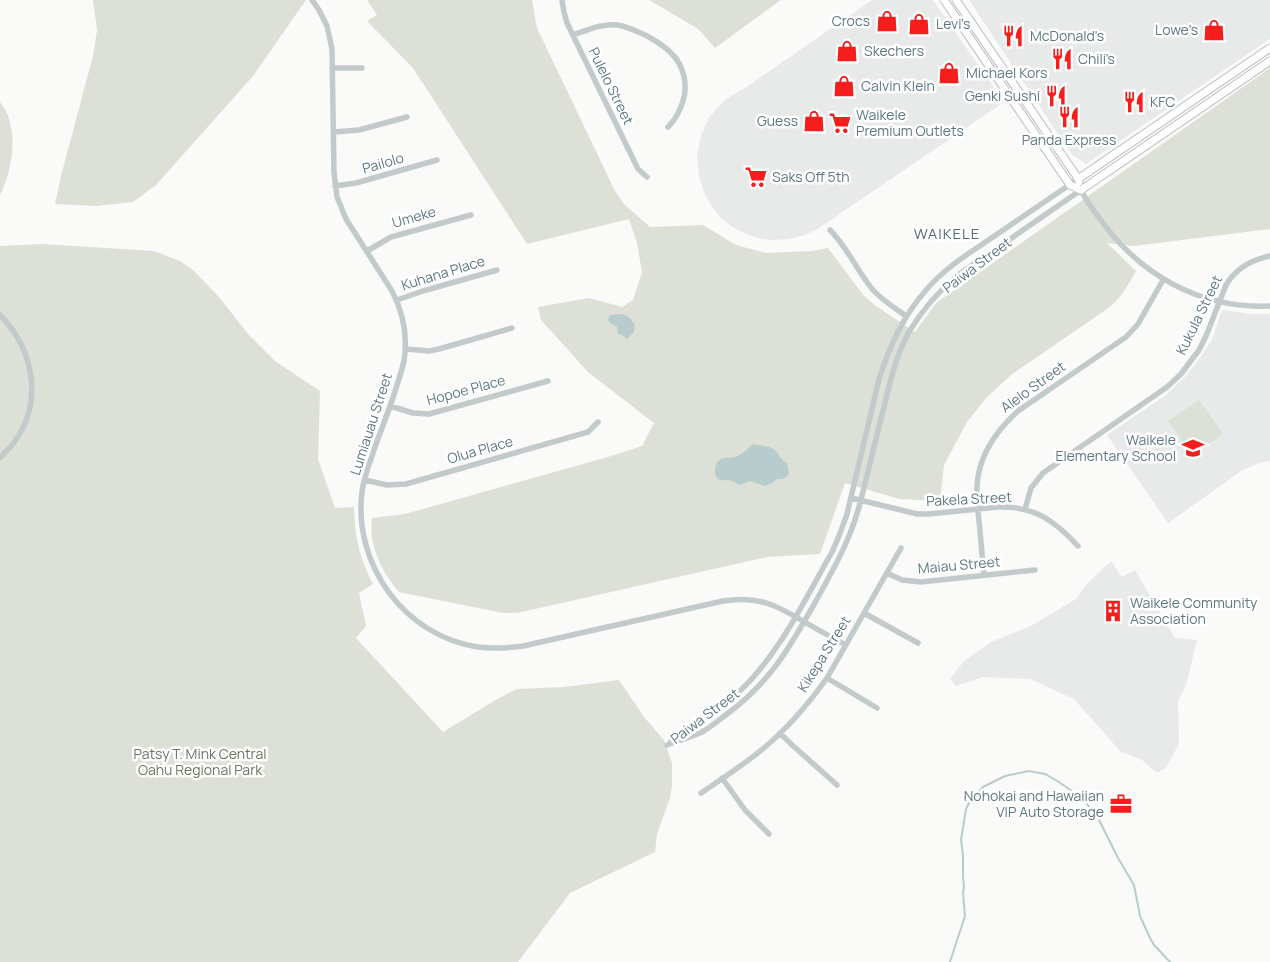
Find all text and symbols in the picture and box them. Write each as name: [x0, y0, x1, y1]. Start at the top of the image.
shop icon: Crocs: [874, 8, 900, 34]
place label: Crocs: [832, 11, 870, 30]
shop icon: Levi's: [906, 11, 932, 37]
place label: Levi's: [936, 14, 970, 33]
shop icon: Lowe's: [1201, 17, 1227, 43]
place label: Lowe's: [1155, 20, 1198, 39]
restaurant icon: McDonald's: [1000, 23, 1026, 49]
place label: McDonald's: [1030, 26, 1104, 45]
shop icon: Skechers: [834, 38, 860, 64]
place label: Skechers: [864, 41, 924, 60]
street label: Pulelo Street: [585, 44, 639, 128]
restaurant icon: Chili's: [1049, 46, 1075, 72]
place label: Chili's: [1078, 49, 1115, 68]
shop icon: Michael Kors: [936, 60, 962, 86]
place label: Michael Kors: [966, 63, 1047, 82]
shop icon: Calvin Klein: [831, 73, 857, 99]
place label: Calvin Klein: [861, 76, 935, 95]
restaurant icon: Genki Sushi: [1043, 83, 1069, 109]
place label: Genki Sushi: [965, 86, 1040, 105]
restaurant icon: KFC: [1121, 89, 1147, 115]
place label: KFC: [1150, 92, 1175, 111]
restaurant icon: Panda Express: [1056, 104, 1082, 130]
place label: Waikele Premium Outlets: [856, 105, 964, 140]
shop icon: Guess: [801, 108, 827, 134]
supermarket icon: Waikele Premium Outlets: [827, 110, 853, 136]
place label: Guess: [757, 111, 798, 130]
place label: Panda Express: [1022, 130, 1116, 149]
street label: Pailolo: [360, 148, 406, 177]
supermarket icon: Saks Off 5th: [743, 164, 769, 190]
place label: Saks Off 5th: [772, 167, 850, 186]
street label: Umeke: [390, 201, 438, 232]
district label: WAIKELE: [914, 223, 980, 244]
street label: Paiwa Street: [939, 232, 1015, 297]
street label: Kuhana Place: [399, 251, 487, 294]
street label: Kukula Street: [1171, 271, 1226, 358]
street label: Alelo Street: [996, 356, 1069, 417]
street label: Lumiauau Street: [345, 370, 396, 478]
street label: Hopoe Place: [424, 370, 507, 409]
place label: Waikele Elementary School: [1056, 430, 1176, 465]
street label: Olua Place: [445, 431, 515, 468]
school or university icon: Waikele Elementary School: [1180, 435, 1206, 461]
street label: Pakela Street: [926, 487, 1013, 510]
street label: Maiau Street: [917, 551, 1001, 578]
place label: Waikele Community Association: [1130, 593, 1258, 628]
building icon: Waikele Community Association: [1100, 598, 1126, 624]
street label: Kikepa Street: [793, 612, 855, 695]
street label: Paiwa Street: [667, 683, 743, 748]
park label: Patsy T. Mink Central Oahu Regional Park: [134, 744, 266, 779]
place label: Nohokai and Hawaiian VIP Auto Storage: [964, 786, 1104, 821]
office icon: Nohokai and Hawaiian VIP Auto Storage: [1108, 791, 1134, 817]

